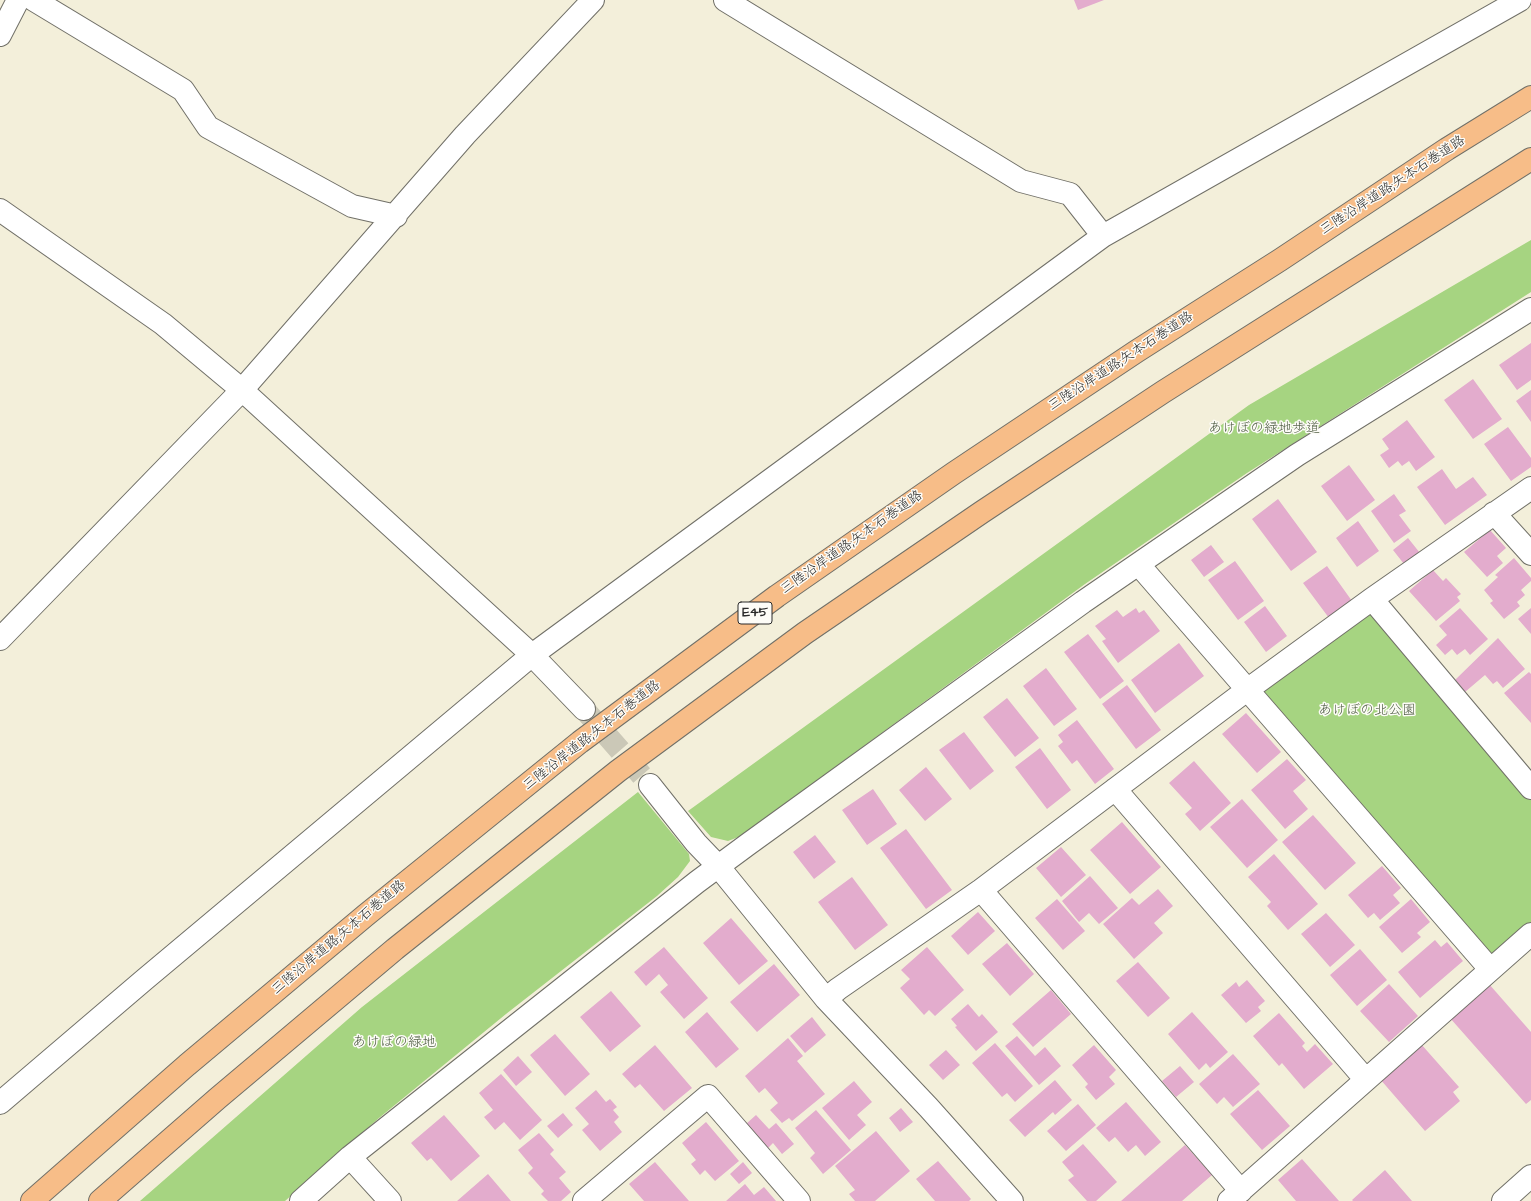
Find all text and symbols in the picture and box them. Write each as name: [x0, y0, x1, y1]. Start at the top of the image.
street label: 三陸沿岸道路;矢本石巻道路: [1317, 133, 1469, 239]
street label: 三陸沿岸道路;矢本石巻道路: [1045, 309, 1197, 415]
park label: あけぼの緑地歩道: [1208, 421, 1320, 437]
street label: 三陸沿岸道路;矢本石巻道路: [778, 487, 926, 599]
road number: E45: [738, 602, 772, 624]
street label: 三陸沿岸道路;矢本石巻道路: [520, 677, 664, 795]
park label: あけぼの北公園: [1318, 703, 1416, 719]
street label: 三陸沿岸道路;矢本石巻道路: [269, 877, 409, 999]
park label: あけぼの緑地: [352, 1035, 436, 1051]

